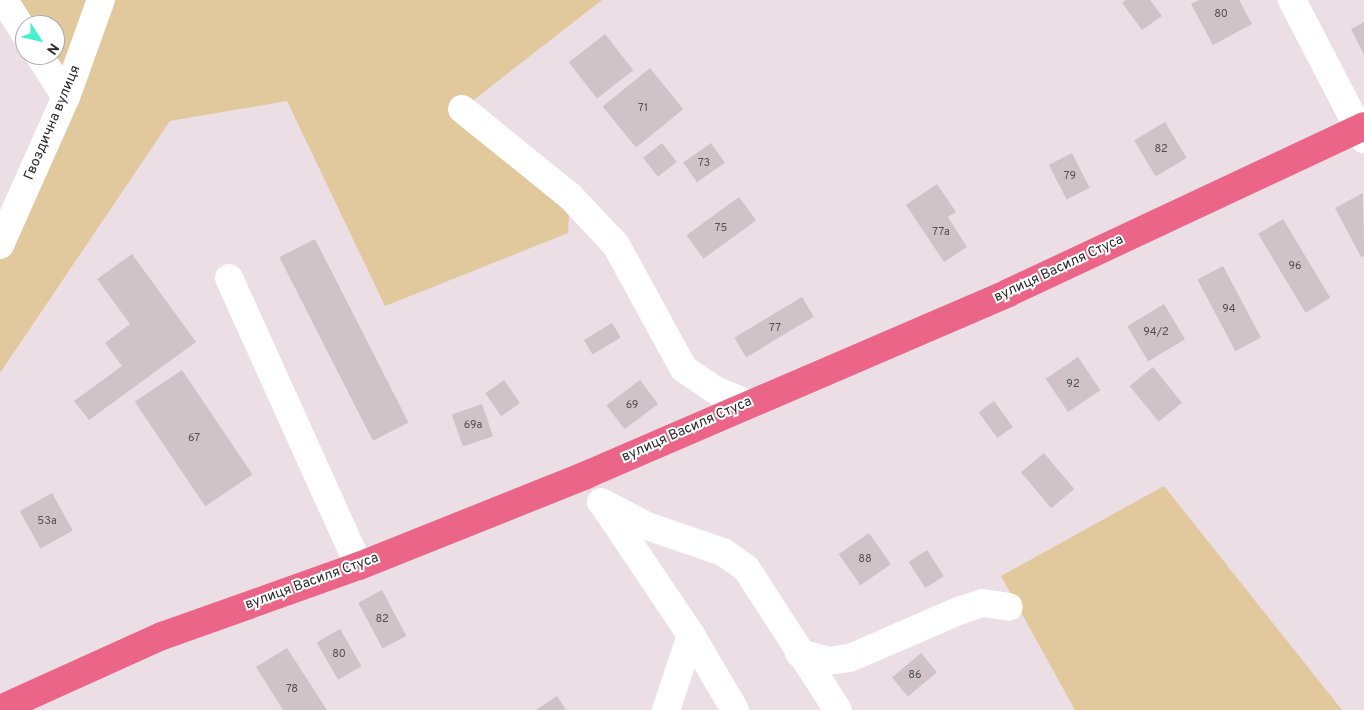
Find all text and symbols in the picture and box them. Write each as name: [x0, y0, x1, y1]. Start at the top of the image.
house number: 80: [1214, 7, 1228, 21]
north arrow: [15, 15, 65, 65]
text: N: [42, 39, 62, 57]
street label: Гвоздична вулиця: [21, 63, 85, 183]
house number: 71: [638, 101, 648, 115]
house number: 82: [1154, 142, 1168, 156]
house number: 73: [698, 156, 710, 170]
house number: 79: [1064, 169, 1076, 183]
house number: 75: [715, 221, 727, 235]
house number: 77а: [932, 225, 950, 239]
street label: вулиця Василя Стуса: [992, 232, 1126, 306]
house number: 96: [1288, 259, 1302, 273]
house number: 94: [1222, 302, 1236, 316]
house number: 77: [769, 321, 781, 335]
house number: 94/2: [1143, 325, 1169, 339]
house number: 92: [1066, 377, 1080, 391]
street label: вулиця Василя Стуса: [619, 394, 755, 466]
house number: 69: [626, 398, 638, 412]
house number: 69а: [464, 418, 482, 432]
house number: 67: [188, 431, 200, 445]
house number: 53а: [37, 514, 57, 528]
street label: вулиця Василя Стуса: [243, 550, 381, 614]
house number: 88: [858, 552, 872, 566]
house number: 82: [375, 612, 389, 626]
house number: 80: [332, 647, 346, 661]
house number: 86: [908, 668, 922, 682]
house number: 78: [286, 682, 298, 696]

